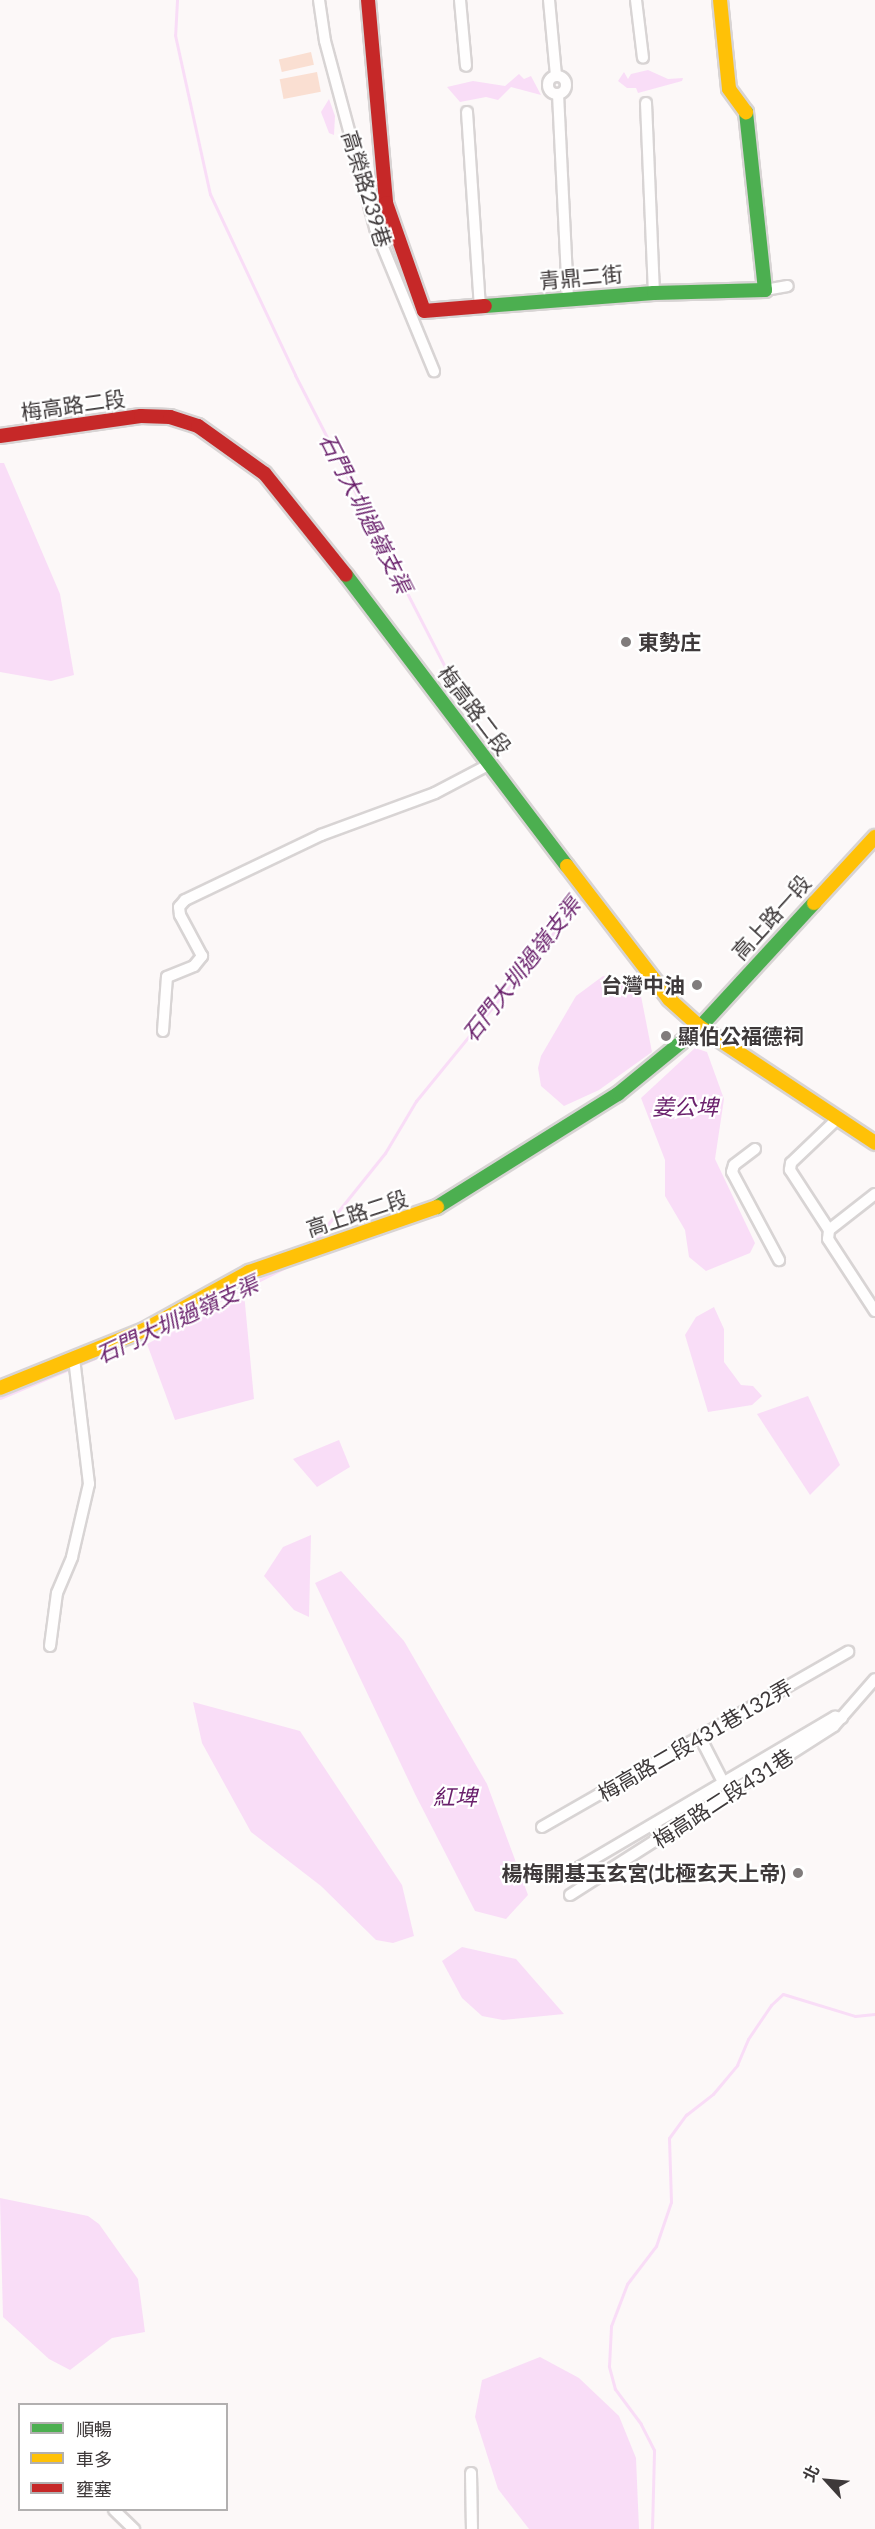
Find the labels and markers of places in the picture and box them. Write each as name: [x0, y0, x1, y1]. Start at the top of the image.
place label: 東勢庄: [638, 629, 701, 655]
marker: 東勢庄: [619, 635, 633, 649]
place label: 台灣中油: [601, 972, 685, 998]
marker: 台灣中油: [690, 978, 704, 992]
place label: 顯伯公福德祠: [678, 1023, 804, 1049]
marker: 顯伯公福德祠: [659, 1029, 673, 1043]
place label: 楊梅開基玉玄宮(北極玄天上帝): [501, 1860, 786, 1886]
marker: 楊梅開基玉玄宮(北極玄天上帝): [791, 1866, 805, 1880]

